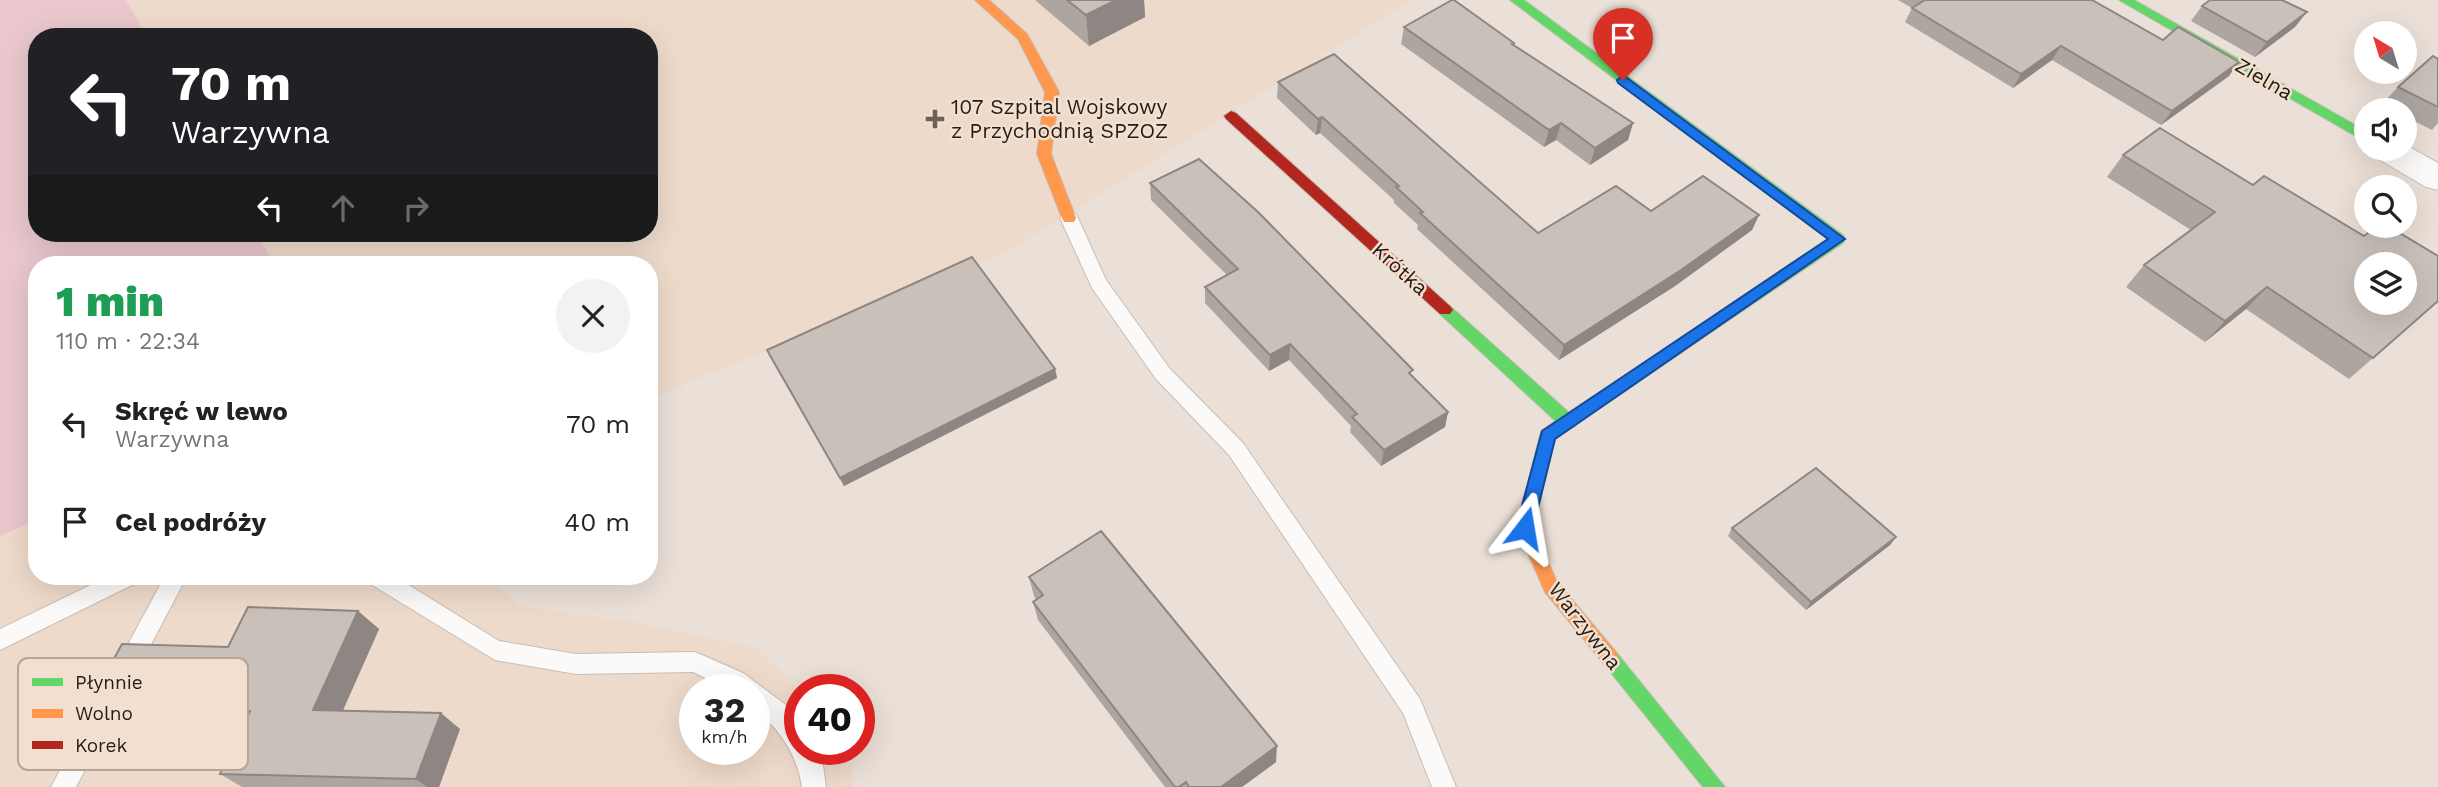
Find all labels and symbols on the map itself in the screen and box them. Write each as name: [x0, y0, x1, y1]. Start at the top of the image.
pin: [1593, 8, 1653, 80]
north arrow: [2354, 21, 2417, 84]
street label: Zielna: [2231, 52, 2298, 105]
place label: 107 Szpital Wojskowy z Przychodnią SPZOZ: [951, 94, 1168, 143]
marker: 107 Szpital Wojskowy z Przychodnią SPZOZ: [925, 109, 945, 129]
street label: Krótka: [1367, 237, 1434, 300]
position arrow: [1488, 491, 1562, 565]
street label: Warzywna: [1543, 577, 1627, 675]
legend: [18, 658, 248, 770]
text: Płynnie: [75, 671, 143, 694]
speed limit sign: 40: [784, 674, 875, 765]
text: Wolno: [75, 702, 133, 725]
text: Korek: [75, 734, 127, 757]

